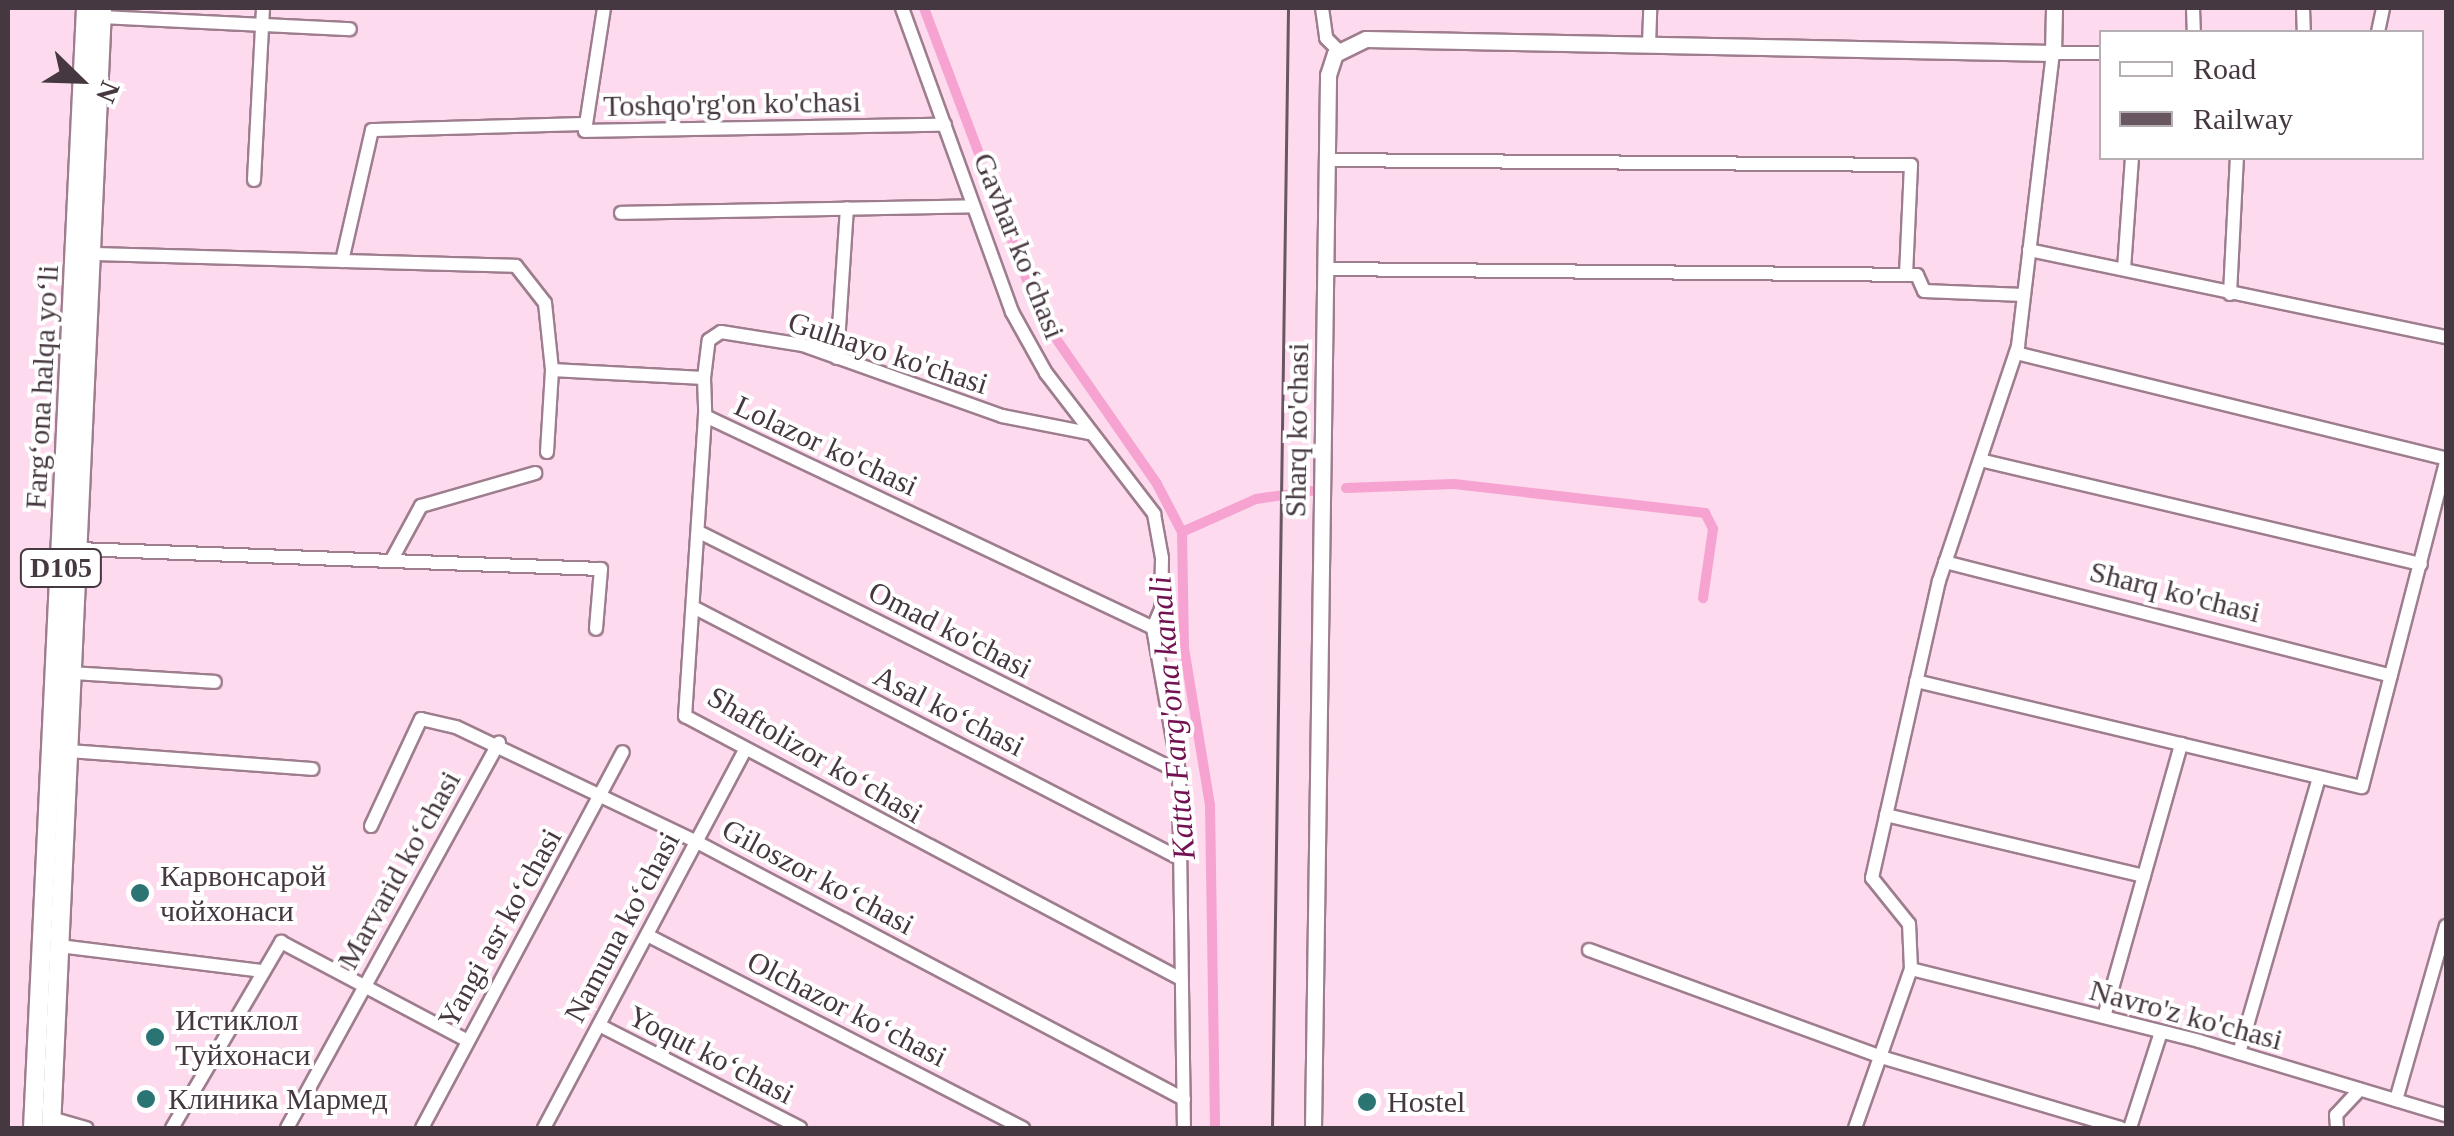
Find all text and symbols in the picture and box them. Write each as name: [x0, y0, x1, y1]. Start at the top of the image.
north arrow: [30, 30, 130, 130]
legend: [2099, 30, 2424, 160]
text: Road: [2193, 52, 2256, 85]
text: N: [90, 77, 126, 107]
street label: Toshqo'rg'on ko'chasi: [603, 84, 861, 124]
text: Railway: [2193, 102, 2293, 135]
street label: Gavhar koʻchasi: [965, 148, 1073, 344]
street label: Farg‘ona halqa yo‘li: [18, 264, 66, 510]
street label: Gulhayo ko'chasi: [784, 304, 992, 402]
street label: Sharq ko'chasi: [1277, 342, 1317, 518]
street label: Lolazor ko'chasi: [729, 388, 923, 504]
road number: D105: [18, 545, 104, 591]
street label: Sharq ko'chasi: [2086, 553, 2264, 631]
street label: Omad ko'chasi: [863, 574, 1037, 686]
water label: Katta Farg'ona kanali: [1140, 574, 1204, 862]
street label: Asal koʻchasi: [868, 658, 1030, 764]
street label: Shaftolizor koʻchasi: [701, 679, 929, 831]
street label: Marvarid koʻchasi: [330, 765, 468, 975]
street label: Giloszor koʻchasi: [716, 811, 920, 943]
street label: Yangi asr koʻchasi: [430, 822, 570, 1034]
street label: Namuna koʻchasi: [557, 826, 687, 1028]
place label: Карвонсарой чойхонаси: [160, 858, 326, 928]
marker: Карвонсарой чойхонаси: [129, 882, 151, 904]
street label: Olchazor koʻchasi: [741, 943, 953, 1075]
street label: Navro'z ko'chasi: [2086, 972, 2286, 1058]
street label: Yoqut koʻchasi: [622, 998, 800, 1112]
place label: Истиклол Туйхонаси: [175, 1002, 310, 1072]
marker: Истиклол Туйхонаси: [144, 1026, 166, 1048]
place label: Клиника Мармед: [168, 1081, 388, 1117]
place label: Hostel: [1387, 1084, 1465, 1120]
marker: Клиника Мармед: [133, 1086, 159, 1112]
marker: Hostel: [1356, 1091, 1378, 1113]

